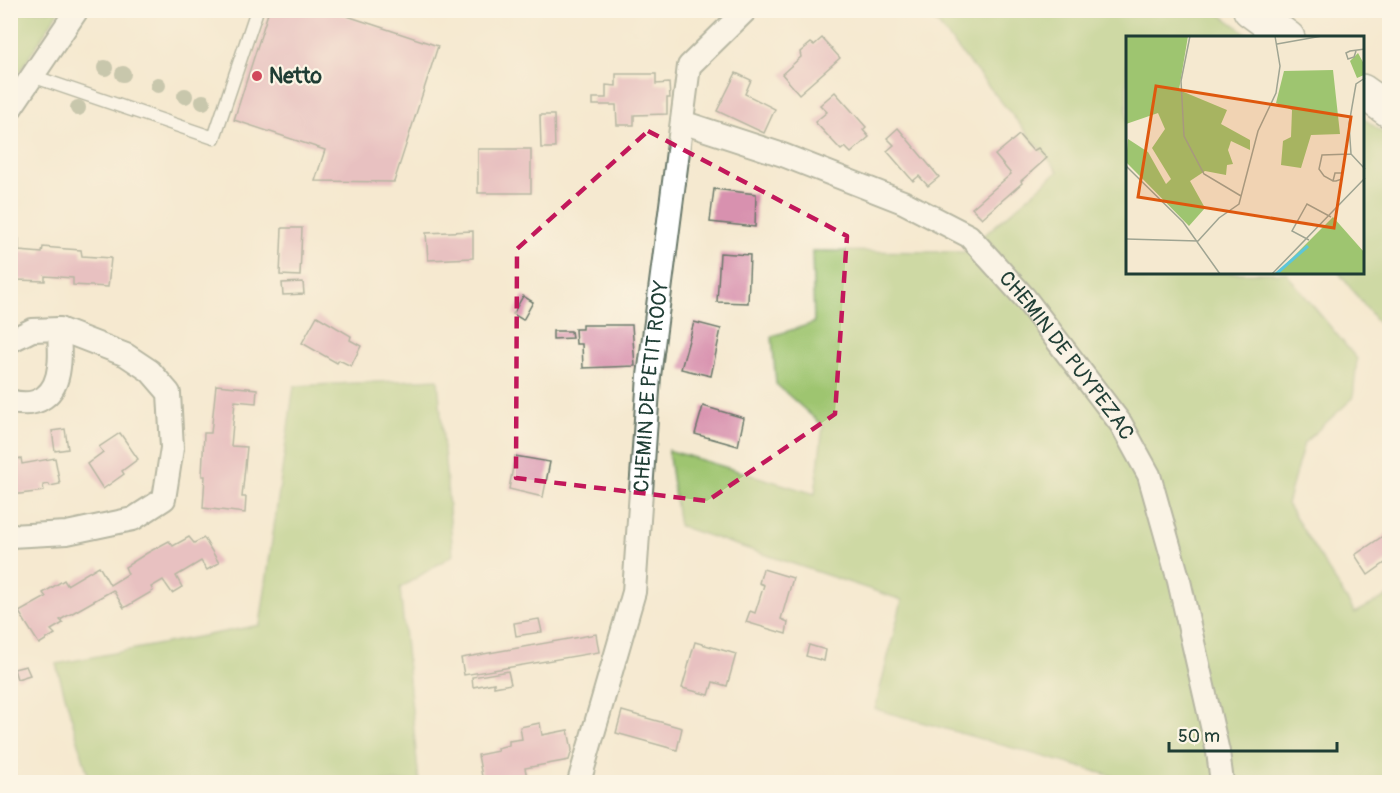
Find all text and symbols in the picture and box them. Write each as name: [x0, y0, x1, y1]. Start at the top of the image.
inset map: [1126, 36, 1364, 274]
place label: Netto: [269, 63, 322, 90]
marker: Netto: [250, 69, 264, 83]
street label: CHEMIN DE PUYPEZAC: [993, 265, 1141, 445]
street label: CHEMIN DE PETIT ROOY: [627, 279, 675, 494]
scale bar: [1169, 715, 1337, 753]
text: 50 m: [1178, 725, 1220, 748]

